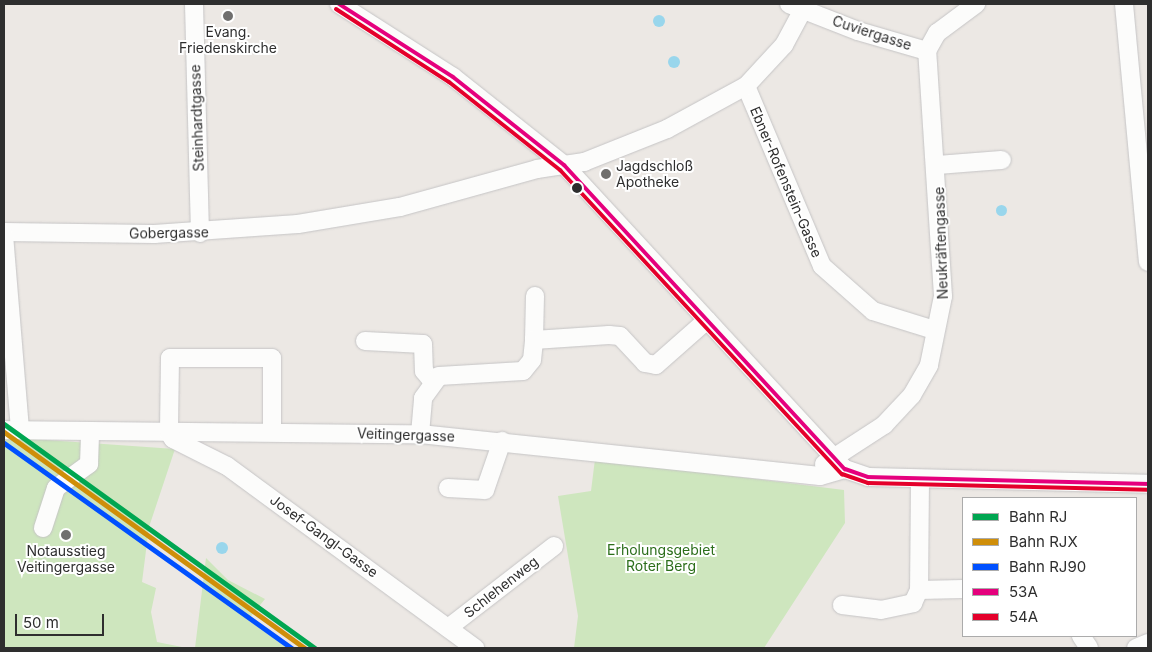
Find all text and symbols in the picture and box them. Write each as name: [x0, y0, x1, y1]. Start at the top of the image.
marker: Evang. Friedenskirche: [222, 10, 234, 22]
street label: Cuviergasse: [830, 12, 914, 54]
place label: Evang. Friedenskirche: [179, 24, 277, 56]
street label: Steinhardtgasse: [187, 64, 207, 172]
street label: Ebner-Rofenstein-Gasse: [747, 104, 825, 260]
place label: Jagdschloß Apotheke: [616, 158, 693, 190]
marker: Jagdschloß Apotheke: [600, 168, 612, 180]
unlabelled marker: [572, 183, 582, 193]
street label: Neukräftengasse: [931, 186, 951, 300]
street label: Gobergasse: [129, 224, 209, 242]
street label: Veitingergasse: [357, 425, 455, 445]
street label: Josef-Gangl-Gasse: [267, 491, 381, 581]
legend: [962, 497, 1137, 637]
text: Bahn RJ: [1009, 507, 1067, 526]
marker: Notausstieg Veitingergasse: [60, 529, 72, 541]
text: Bahn RJX: [1009, 532, 1078, 551]
park label: Erholungsgebiet Roter Berg: [607, 542, 715, 574]
place label: Notausstieg Veitingergasse: [17, 543, 115, 576]
street label: Schlehenweg: [461, 553, 541, 621]
text: Bahn RJ90: [1009, 557, 1086, 576]
text: 53A: [1009, 582, 1038, 601]
scale bar: [18, 604, 106, 636]
text: 54A: [1009, 607, 1038, 626]
text: 50 m: [23, 613, 59, 632]

